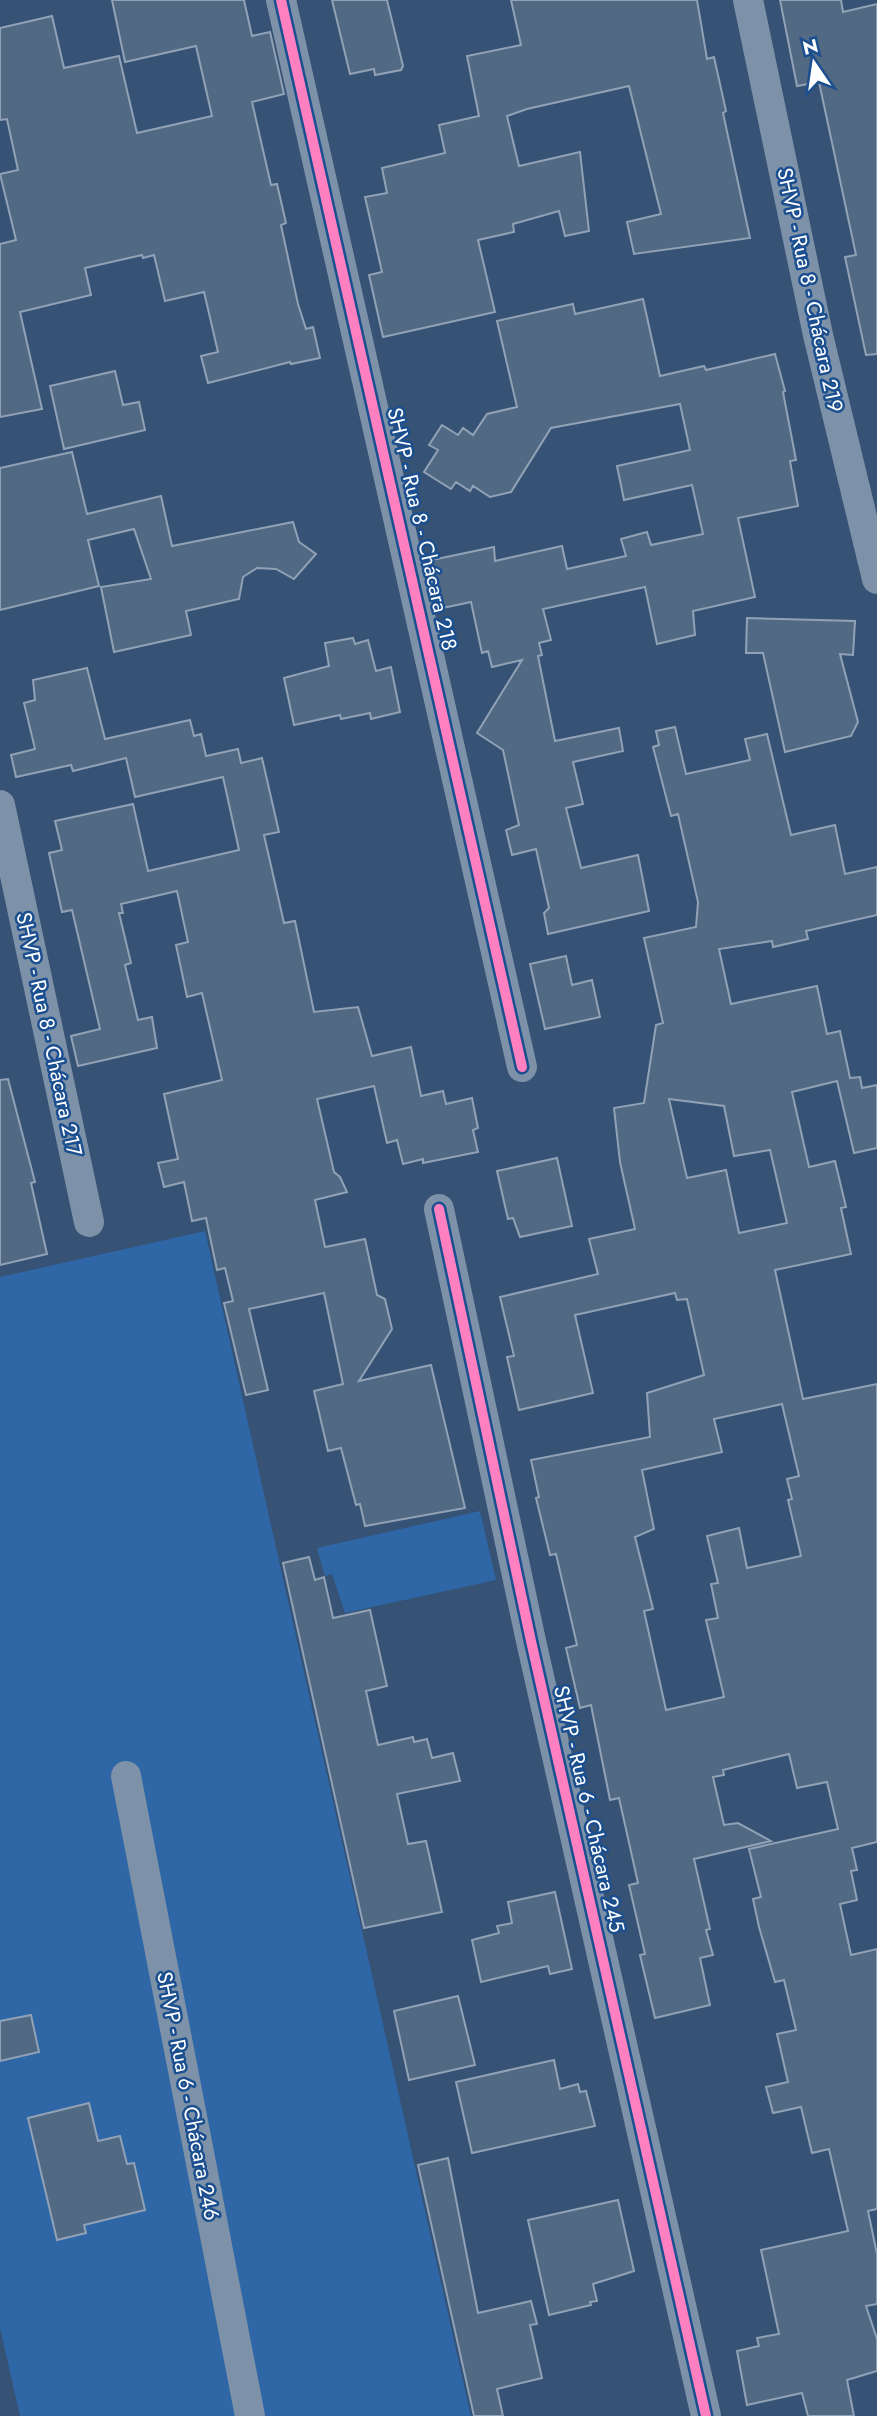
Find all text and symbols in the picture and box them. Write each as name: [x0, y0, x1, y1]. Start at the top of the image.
north arrow: [779, 28, 849, 98]
text: N: [800, 32, 821, 62]
street label: SHVP - Rua 8 - Chácara 219: [769, 165, 851, 415]
street label: SHVP - Rua 8 - Chácara 218: [379, 404, 465, 654]
street label: SHVP - Rua 8 - Chácara 217: [9, 909, 89, 1159]
street label: SHVP - Rua 6 - Chácara 245: [546, 1683, 632, 1935]
street label: SHVP - Rua 6 - Chácara 246: [149, 1969, 227, 2223]

